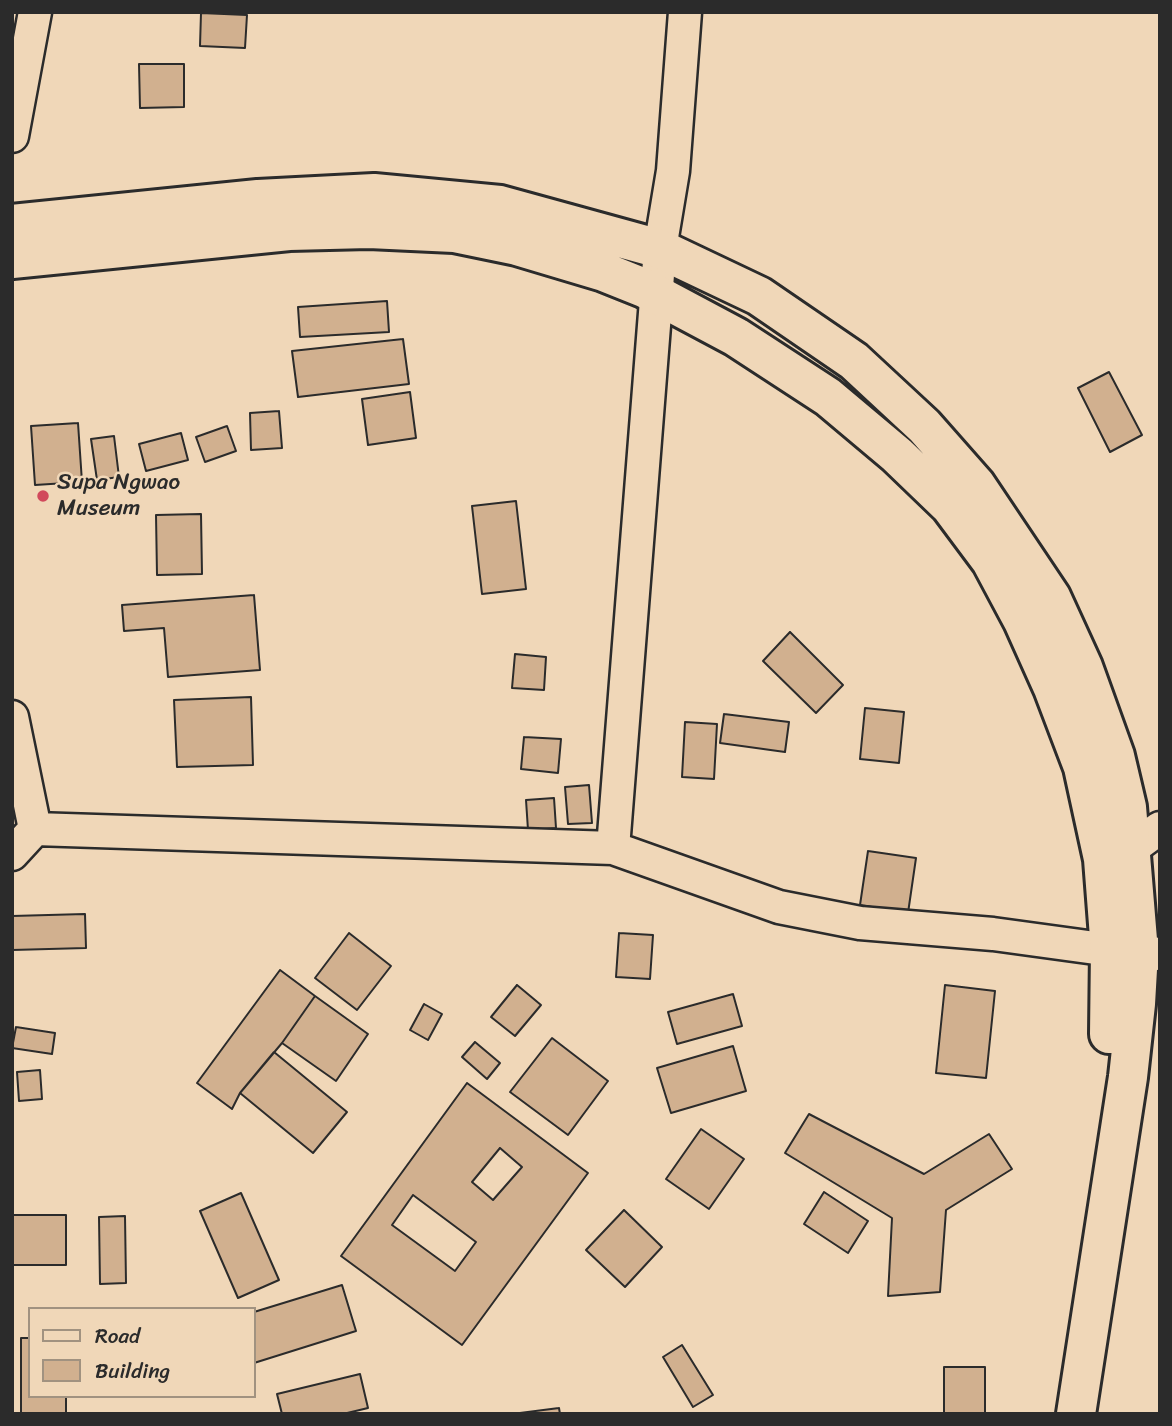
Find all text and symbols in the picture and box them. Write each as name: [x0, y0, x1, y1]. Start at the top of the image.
place label: Supa Ngwao Museum: [57, 469, 180, 523]
marker: Supa Ngwao Museum: [35, 488, 51, 504]
legend: [28, 1307, 256, 1398]
text: Road: [95, 1317, 140, 1355]
text: Building: [95, 1352, 170, 1390]

